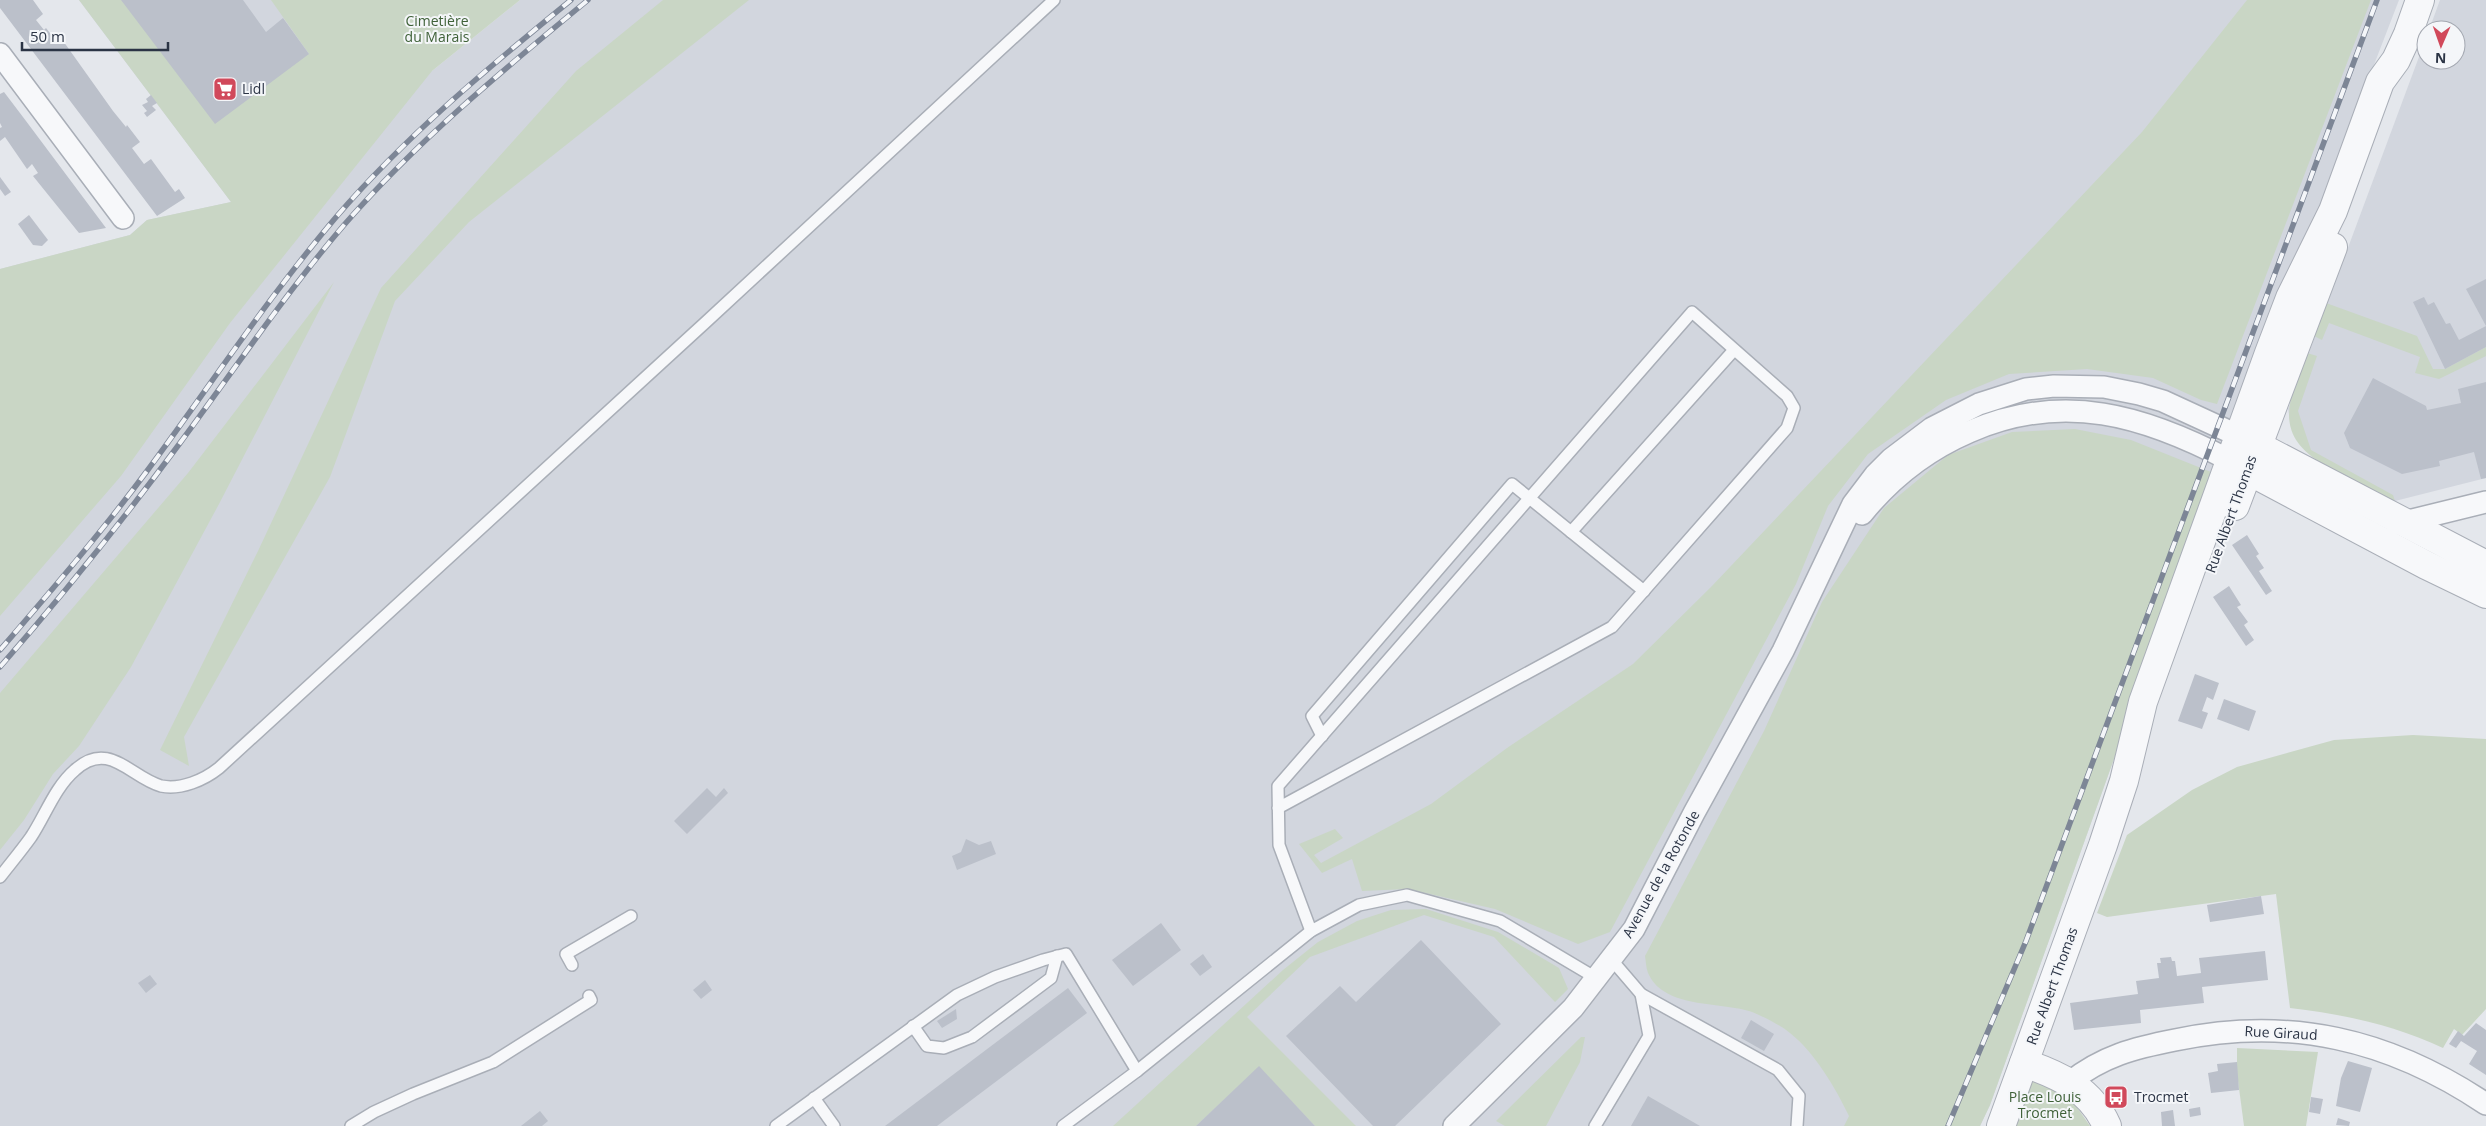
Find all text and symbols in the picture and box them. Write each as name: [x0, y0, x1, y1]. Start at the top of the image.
park label: Cimetière du Marais: [405, 11, 470, 46]
scale bar: [22, 20, 169, 52]
north arrow: [2416, 20, 2466, 70]
text: 50 m: [30, 26, 65, 46]
text: N: [2435, 49, 2447, 68]
supermarket icon: Lidl: [212, 76, 238, 102]
place label: Lidl: [242, 79, 265, 98]
street label: Rue Albert Thomas: [2200, 452, 2261, 575]
street label: Avenue de la Rotonde: [1618, 807, 1704, 941]
street label: Rue Albert Thomas: [2021, 924, 2082, 1047]
street label: Rue Giraud: [2244, 1021, 2318, 1044]
bus stop icon: Trocmet: [2103, 1084, 2129, 1110]
park label: Place Louis Trocmet: [2009, 1087, 2082, 1122]
place label: Trocmet: [2134, 1087, 2188, 1106]

